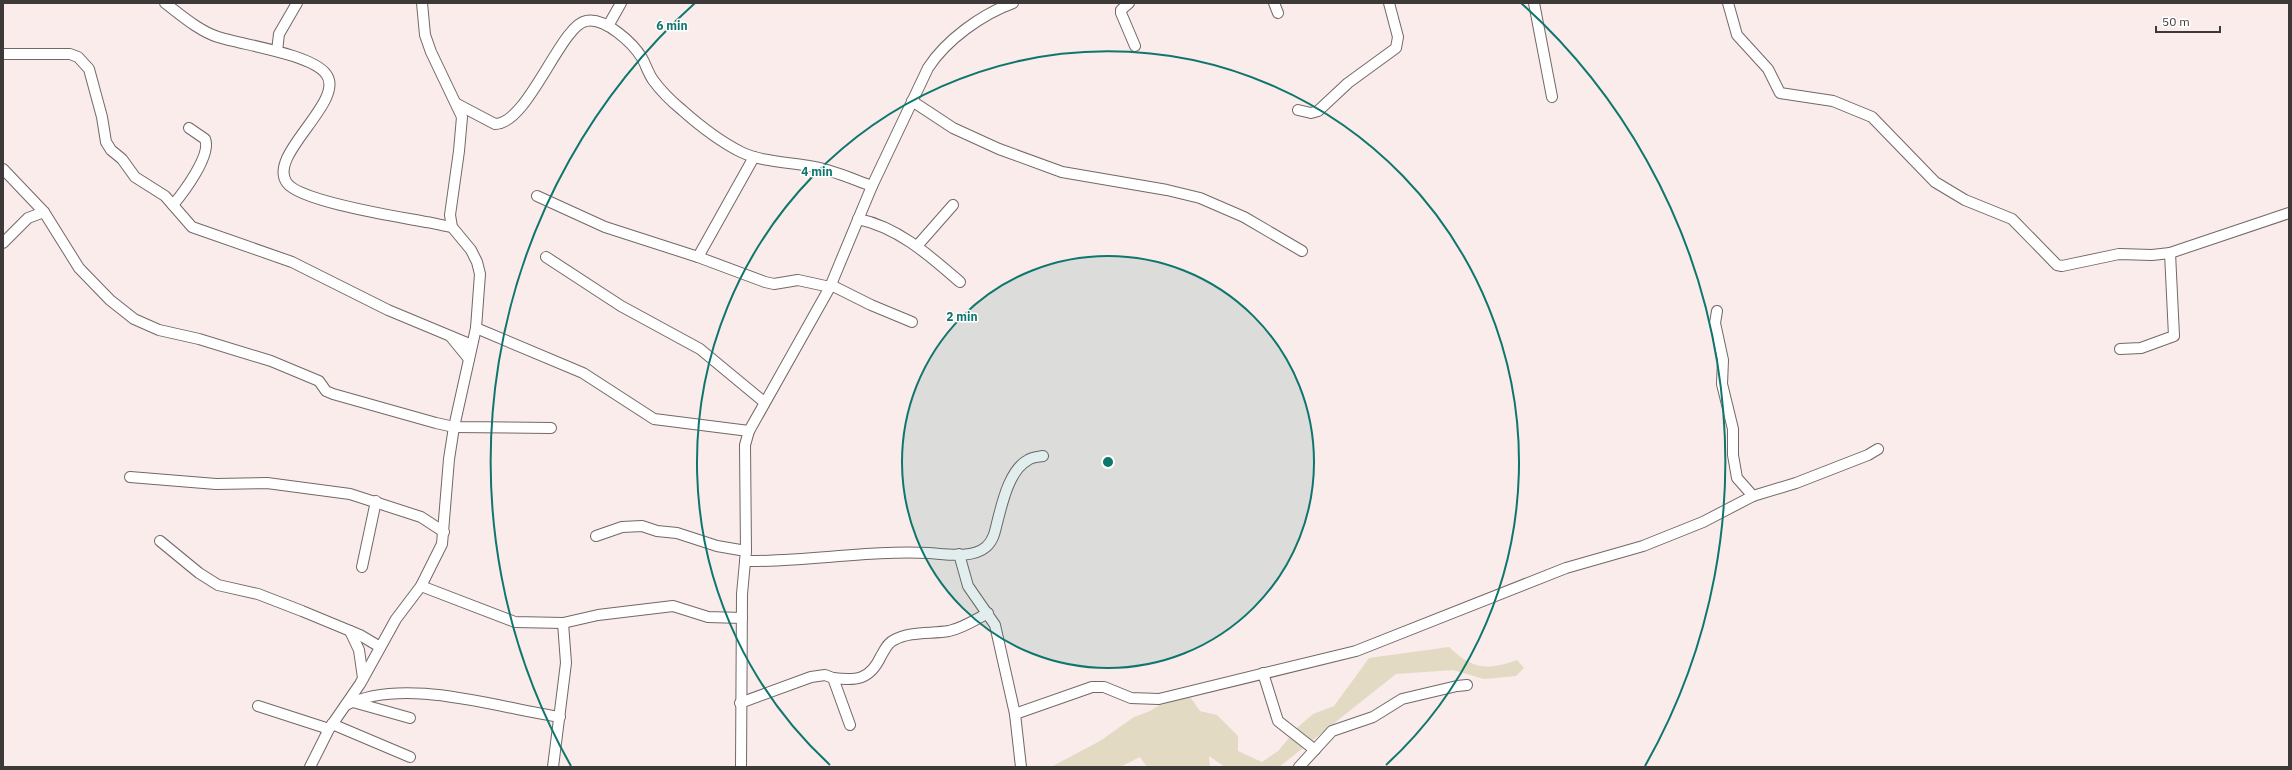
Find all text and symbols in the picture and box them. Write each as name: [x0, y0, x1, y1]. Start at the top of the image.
scale bar: [2156, 8, 2220, 34]
text: 50 m: [2162, 14, 2190, 29]
text: 6 min: [656, 18, 688, 33]
text: 4 min: [801, 164, 833, 179]
text: 2 min: [946, 309, 978, 324]
centre of rings: [1101, 455, 1115, 469]

